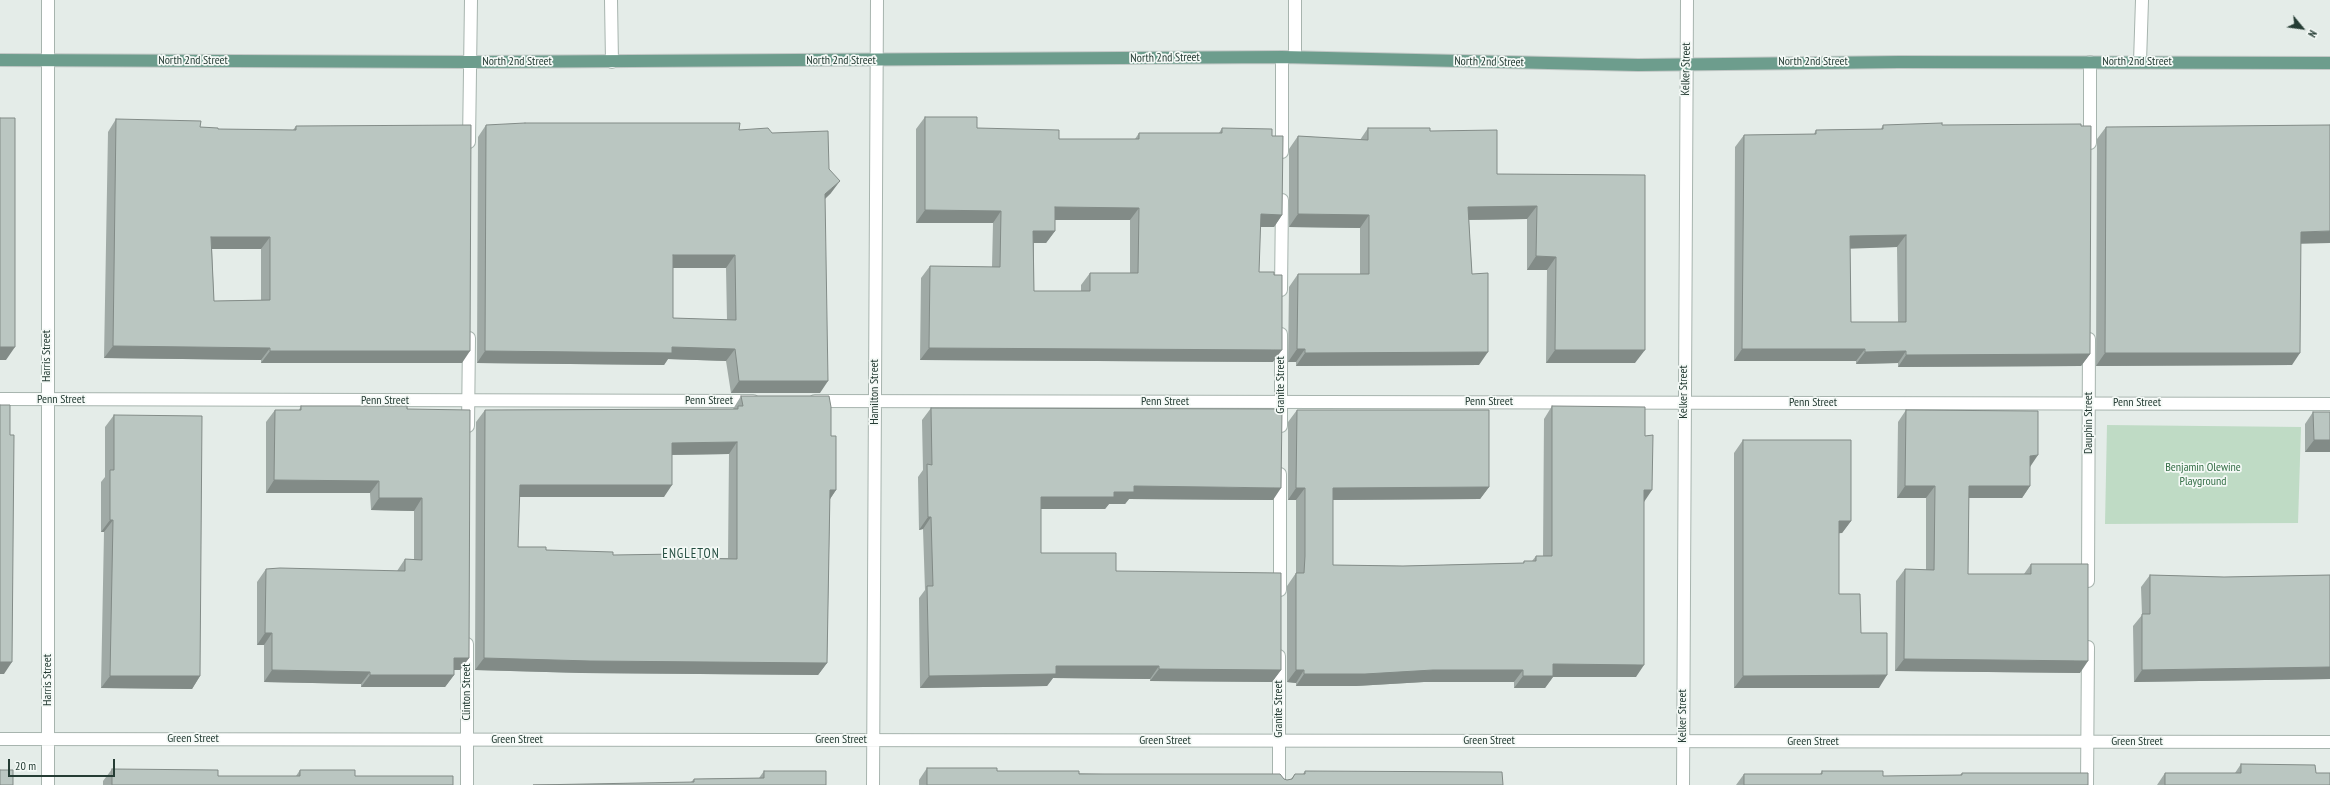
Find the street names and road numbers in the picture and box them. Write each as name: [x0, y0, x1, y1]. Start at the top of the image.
street label: Kelker Street: [1678, 42, 1694, 96]
street label: North 2nd Street: [1130, 50, 1200, 66]
street label: North 2nd Street: [158, 54, 228, 68]
street label: North 2nd Street: [806, 54, 876, 68]
street label: North 2nd Street: [1454, 54, 1524, 70]
street label: North 2nd Street: [482, 55, 552, 69]
street label: North 2nd Street: [1778, 55, 1848, 69]
street label: North 2nd Street: [2102, 55, 2172, 69]
street label: Harris Street: [40, 330, 54, 382]
street label: Granite Street: [1274, 356, 1288, 414]
street label: Hamilton Street: [868, 359, 882, 425]
street label: Kelker Street: [1677, 365, 1691, 419]
street label: Dauphin Street: [2082, 392, 2096, 454]
street label: Penn Street: [37, 393, 85, 407]
street label: Penn Street: [361, 394, 409, 408]
street label: Penn Street: [685, 394, 733, 408]
street label: Penn Street: [1141, 395, 1189, 409]
street label: Penn Street: [1465, 395, 1513, 409]
street label: Penn Street: [1789, 396, 1837, 410]
street label: Penn Street: [2113, 396, 2161, 410]
street label: Harris Street: [41, 654, 55, 706]
street label: Clinton Street: [460, 663, 474, 721]
street label: Granite Street: [1272, 680, 1286, 738]
street label: Kelker Street: [1676, 689, 1690, 743]
street label: Green Street: [167, 732, 219, 746]
street label: Green Street: [491, 733, 543, 747]
street label: Green Street: [815, 733, 867, 747]
street label: Green Street: [1139, 734, 1191, 748]
street label: Green Street: [1463, 734, 1515, 748]
street label: Green Street: [1787, 735, 1839, 749]
street label: Green Street: [2111, 735, 2163, 749]

